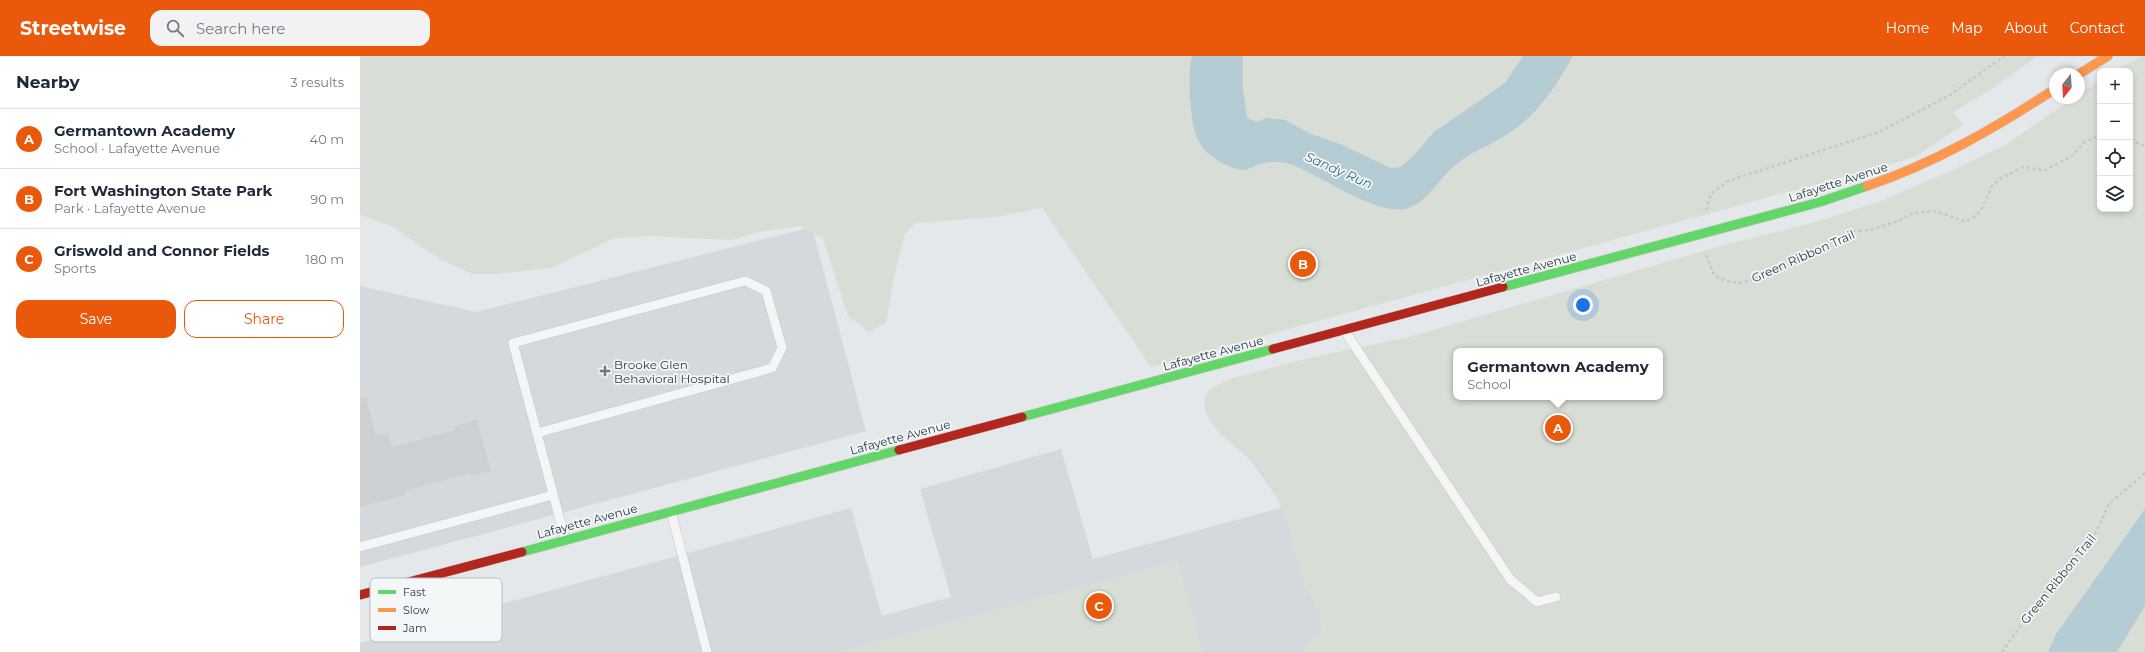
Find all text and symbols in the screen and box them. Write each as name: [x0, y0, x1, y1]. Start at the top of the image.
search box: [150, 10, 430, 46]
text: Streetwise: [20, 17, 126, 40]
icon: search: [164, 17, 186, 39]
text: Search here: [196, 19, 285, 38]
text: Home: [1886, 19, 1929, 37]
text: Map: [1951, 19, 1982, 37]
text: About: [2004, 19, 2048, 37]
text: Contact: [2070, 19, 2125, 37]
north arrow: [2049, 68, 2085, 104]
map controls: [2097, 68, 2133, 212]
button: +: [2097, 68, 2133, 104]
text: Nearby: [16, 72, 80, 92]
text: 3 results: [290, 74, 344, 90]
button: −: [2097, 104, 2133, 140]
text: Germantown Academy: [54, 121, 235, 140]
text: A: [24, 131, 34, 147]
text: 40 m: [310, 131, 344, 147]
text: School · Lafayette Avenue: [54, 140, 220, 156]
button: locate: [2097, 140, 2133, 176]
water label: Sandy Run: [1303, 148, 1375, 192]
street label: Lafayette Avenue: [1786, 159, 1890, 205]
button: layers: [2097, 176, 2133, 212]
text: Fort Washington State Park: [54, 181, 272, 200]
text: B: [24, 191, 34, 207]
text: 90 m: [310, 191, 344, 207]
text: Park · Lafayette Avenue: [54, 200, 206, 216]
street label: Green Ribbon Trail: [1749, 227, 1857, 285]
text: Griswold and Connor Fields: [54, 241, 270, 260]
street label: Lafayette Avenue: [1474, 248, 1578, 290]
pin: B: [1290, 249, 1316, 279]
text: C: [24, 251, 34, 267]
text: 180 m: [305, 251, 344, 267]
text: Sports: [54, 260, 96, 276]
your location: [1573, 295, 1593, 315]
button: Save: [16, 300, 176, 338]
button: Share: [184, 300, 344, 338]
street label: Lafayette Avenue: [1161, 332, 1265, 374]
popup: [1453, 348, 1663, 400]
place label: Brooke Glen Behavioral Hospital: [614, 357, 730, 386]
text: Germantown Academy: [1467, 357, 1649, 376]
marker: Brooke Glen Behavioral Hospital: [599, 365, 611, 377]
text: School: [1467, 376, 1511, 392]
pin: A: [1545, 413, 1571, 443]
street label: Lafayette Avenue: [848, 416, 952, 458]
street label: Lafayette Avenue: [535, 500, 639, 542]
street label: Green Ribbon Trail: [2017, 531, 2099, 627]
legend: [370, 578, 502, 642]
text: Fast: [403, 585, 427, 599]
pin: C: [1086, 591, 1112, 621]
text: Slow: [403, 603, 429, 617]
text: Jam: [402, 621, 427, 635]

